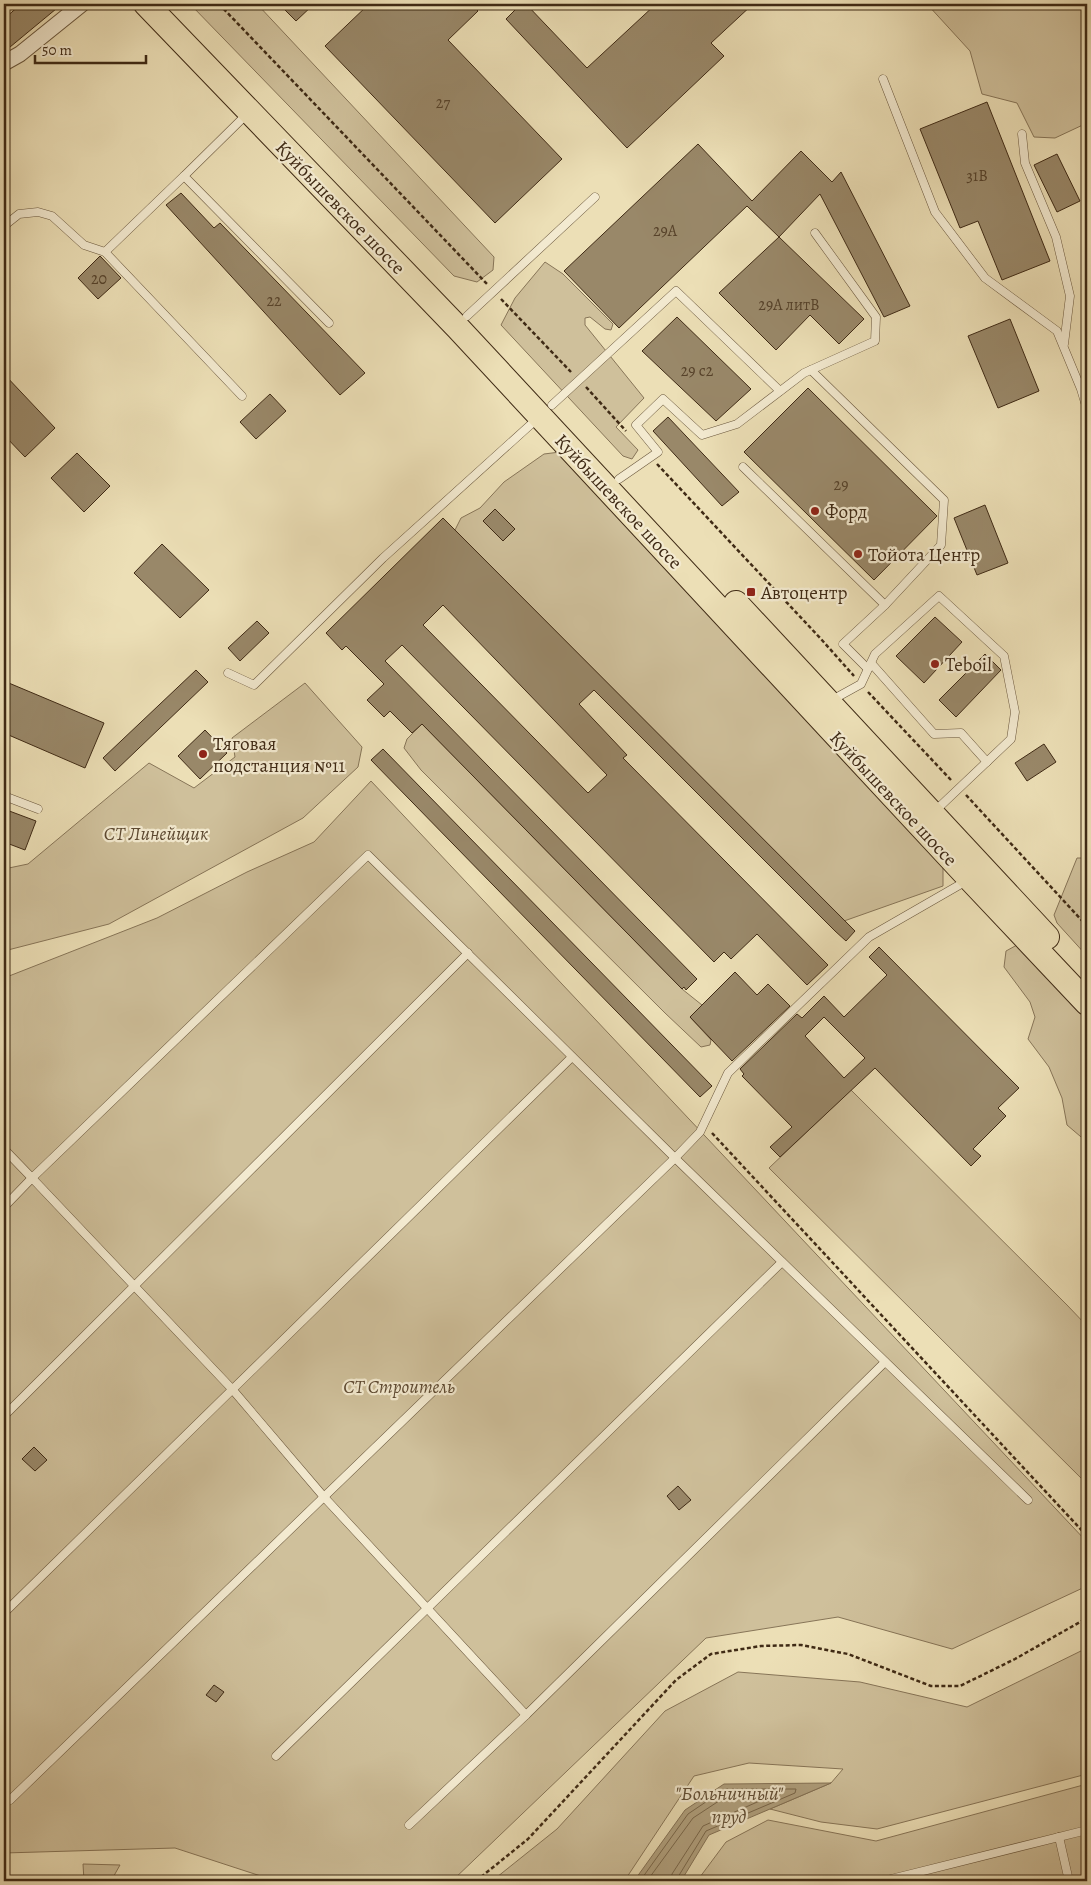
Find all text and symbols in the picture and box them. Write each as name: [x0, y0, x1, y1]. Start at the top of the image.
scale bar: [35, 32, 146, 64]
text: 50 m: [42, 40, 72, 60]
house number: 27: [436, 92, 450, 114]
street label: Куйбышевское шоссе: [270, 135, 411, 280]
house number: 31В: [966, 165, 988, 187]
house number: 29А: [653, 220, 678, 242]
house number: 20: [91, 268, 107, 290]
house number: 22: [266, 290, 282, 312]
house number: 29А литВ: [758, 294, 820, 316]
house number: 29 с2: [681, 360, 714, 382]
street label: Куйбышевское шоссе: [549, 428, 688, 575]
house number: 29: [834, 474, 848, 496]
place label: Форд: [825, 499, 867, 525]
marker: Форд: [809, 505, 821, 517]
place label: Тойота Центр: [868, 542, 980, 568]
marker: Тойота Центр: [852, 548, 864, 560]
place label: Автоцентр: [760, 580, 848, 606]
marker: Автоцентр: [745, 586, 757, 598]
place label: Teboil: [945, 652, 992, 678]
marker: Teboil: [929, 658, 941, 670]
street label: Куйбышевское шоссе: [824, 725, 963, 872]
place label: Тяговая подстанция №11: [213, 731, 345, 779]
marker: Тяговая подстанция №11: [197, 748, 209, 760]
park label: СТ Линейщик: [104, 821, 209, 847]
park label: СТ Строитель: [343, 1374, 455, 1400]
water label: "Больничный" пруд: [675, 1780, 784, 1830]

